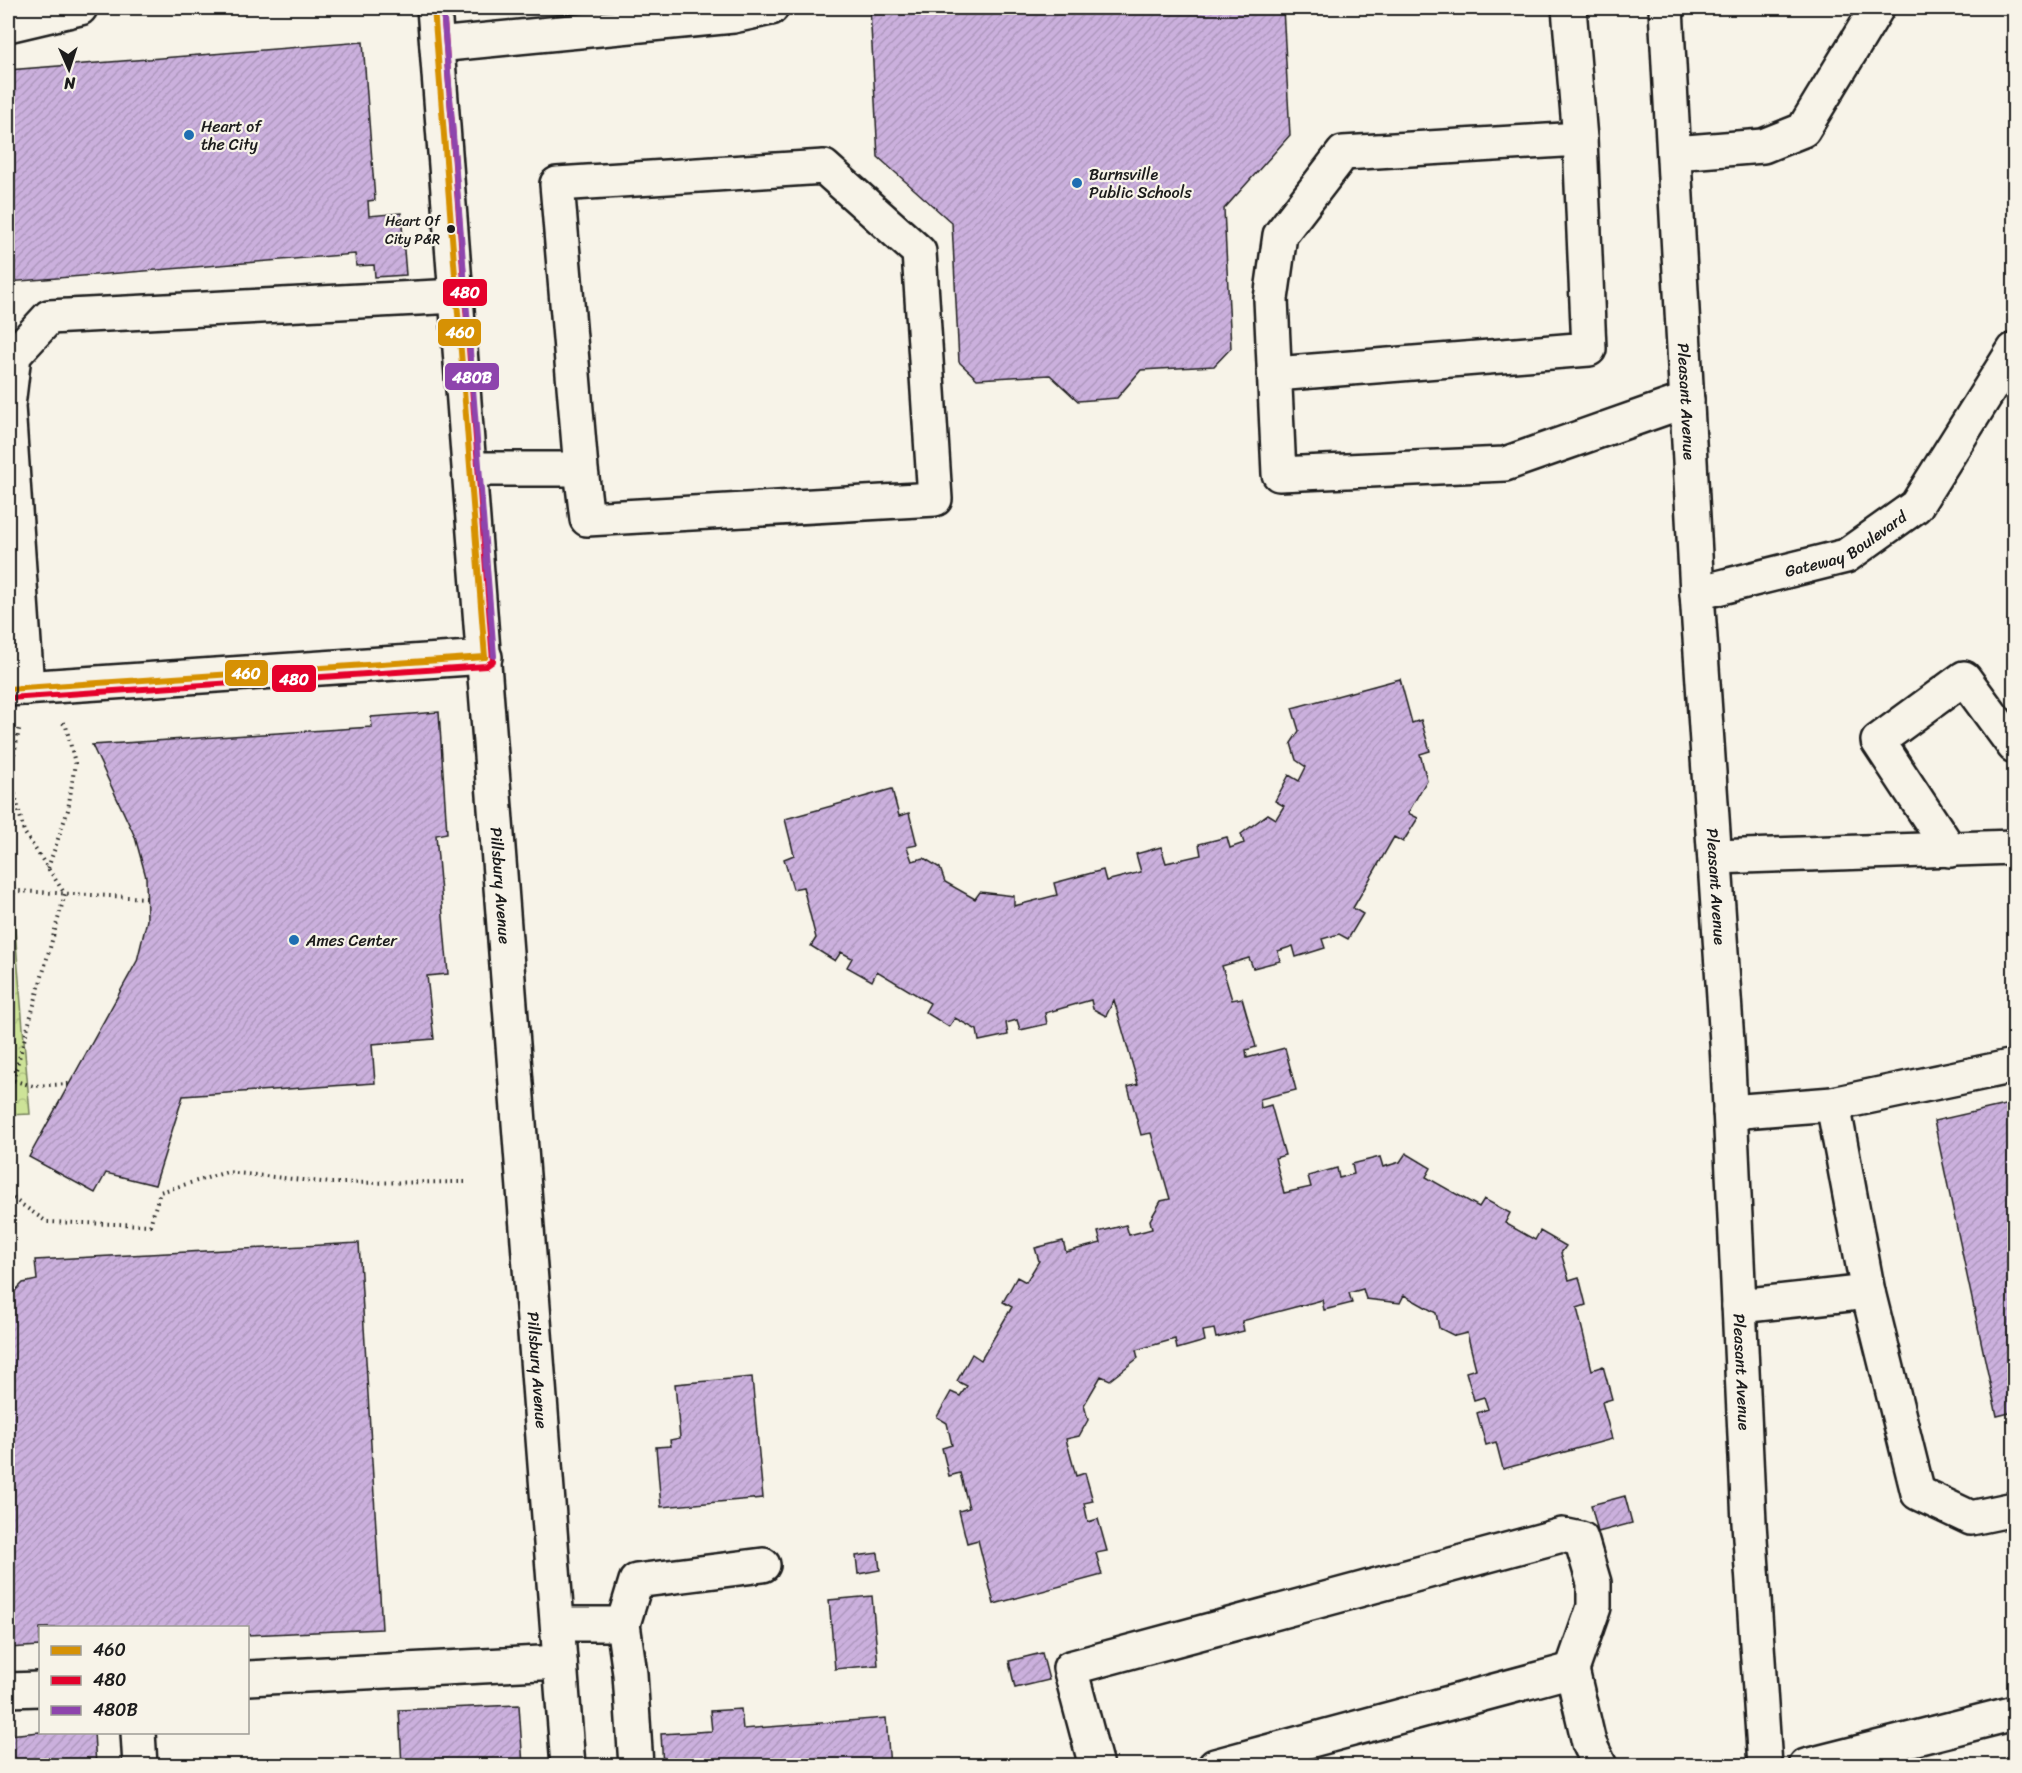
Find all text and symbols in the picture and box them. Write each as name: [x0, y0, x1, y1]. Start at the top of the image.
north arrow: [39, 39, 99, 99]
text: N: [63, 69, 77, 98]
place label: Heart of the City: [201, 112, 263, 159]
marker: Heart of the City: [182, 128, 196, 142]
place label: Burnsville Public Schools: [1089, 160, 1192, 207]
marker: Burnsville Public Schools: [1070, 176, 1084, 190]
place label: Heart Of City P&R: [385, 209, 442, 252]
marker: Heart Of City P&R: [445, 223, 457, 235]
line badge: 480: [442, 278, 488, 307]
text: 480: [449, 278, 480, 307]
line badge: 460: [437, 318, 482, 347]
text: 460: [444, 318, 475, 347]
street label: Pleasant Avenue: [1669, 342, 1704, 461]
line badge: 480B: [444, 362, 500, 391]
text: 480B: [451, 363, 493, 392]
street label: Gateway Boulevard: [1782, 502, 1914, 585]
line badge: 460: [224, 659, 269, 687]
text: 460: [230, 659, 261, 688]
line badge: 480: [271, 664, 317, 693]
text: 480: [278, 665, 309, 694]
street label: Pillsbury Avenue: [482, 826, 520, 945]
street label: Pleasant Avenue: [1698, 827, 1735, 946]
place label: Ames Center: [305, 926, 398, 955]
marker: Ames Center: [287, 933, 301, 947]
street label: Pillsbury Avenue: [519, 1310, 557, 1430]
street label: Pleasant Avenue: [1725, 1313, 1759, 1431]
legend: [39, 1626, 249, 1734]
text: 460: [93, 1634, 126, 1666]
text: 480: [93, 1664, 126, 1696]
text: 480B: [93, 1694, 138, 1726]

